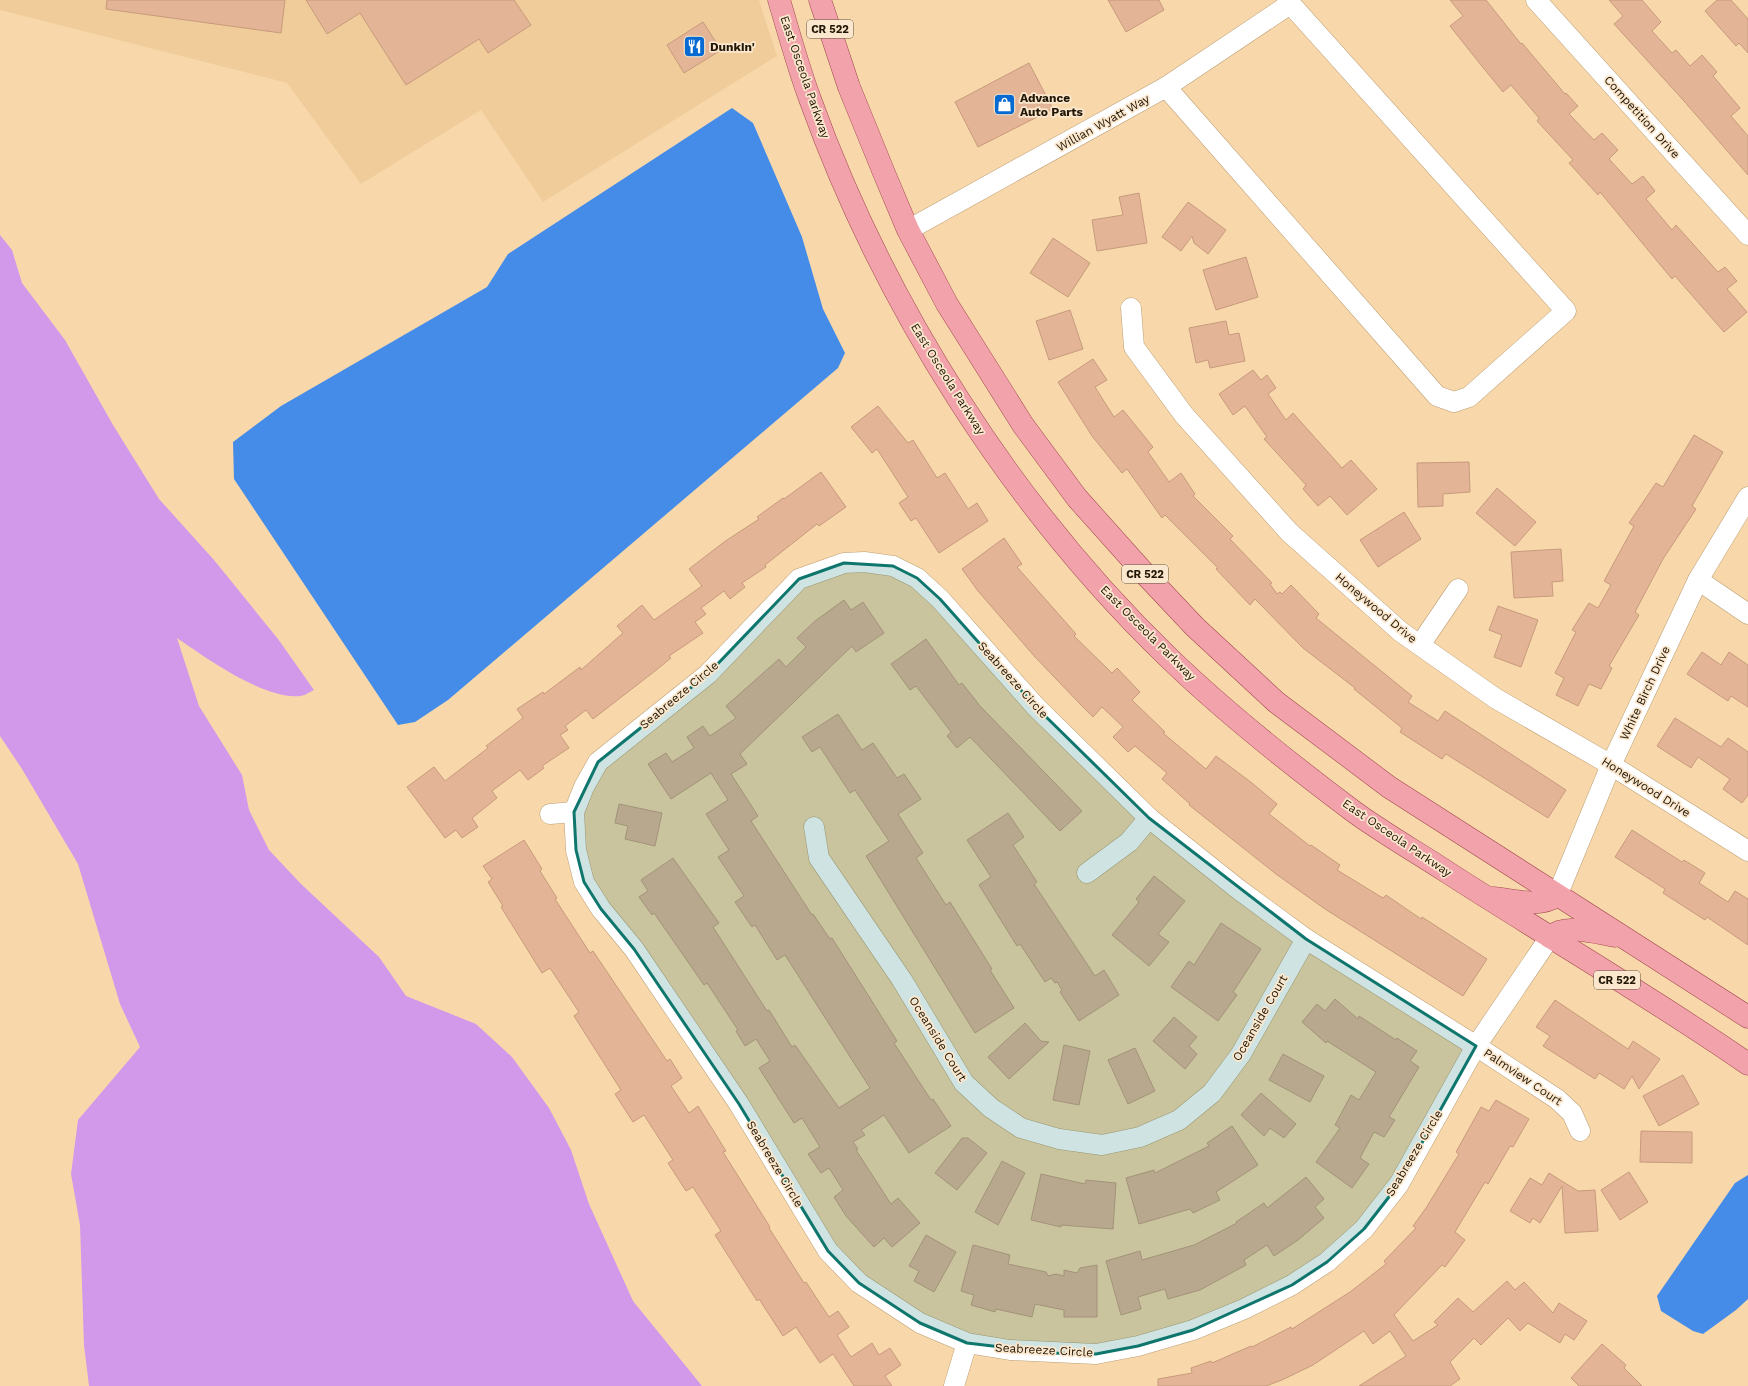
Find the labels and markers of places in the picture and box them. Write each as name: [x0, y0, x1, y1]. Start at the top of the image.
restaurant icon: Dunkin': [681, 34, 707, 60]
place label: Dunkin': [710, 40, 755, 54]
place label: Advance Auto Parts: [1020, 91, 1084, 119]
shop icon: Advance Auto Parts: [991, 92, 1017, 118]

